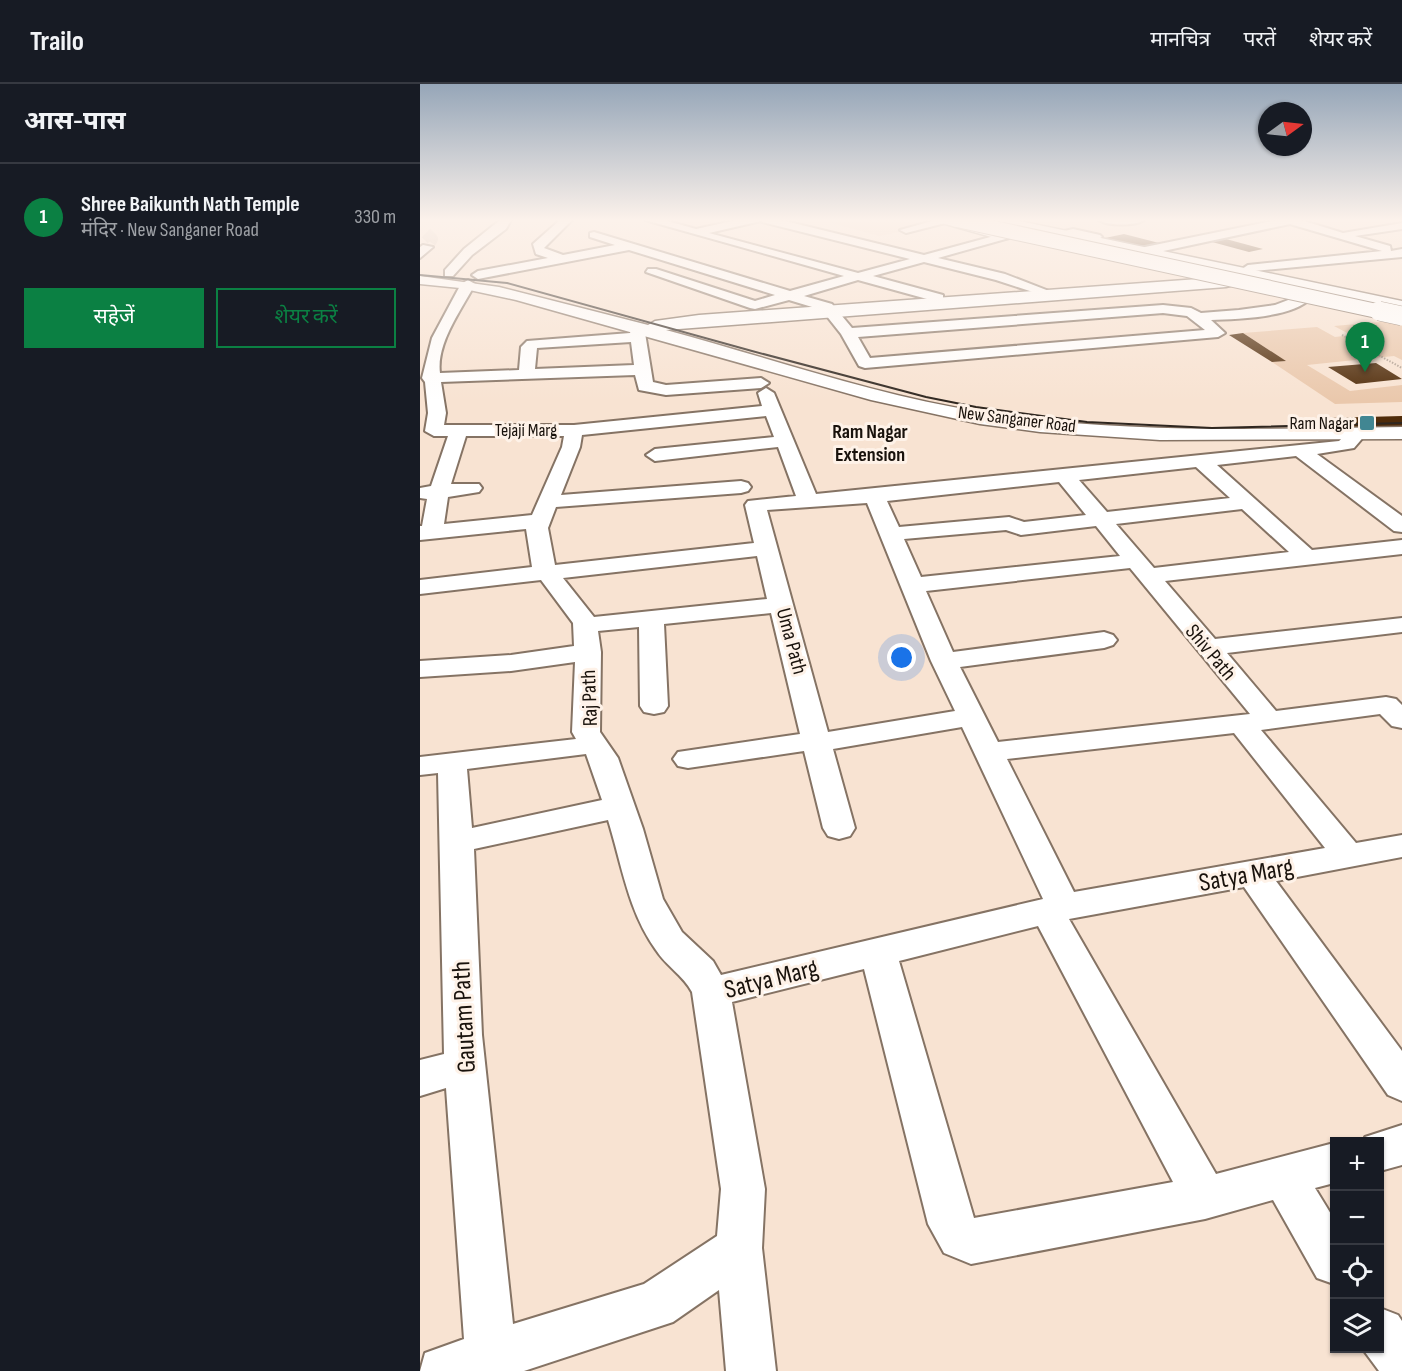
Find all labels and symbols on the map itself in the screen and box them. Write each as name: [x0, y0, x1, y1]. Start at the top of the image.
north arrow: [1258, 102, 1312, 156]
pin: 1: [1346, 322, 1384, 372]
street label: New Sanganer Road: [957, 402, 1077, 437]
place label: Ram Nagar: [1289, 413, 1354, 434]
marker: Ram Nagar: [1358, 414, 1376, 432]
street label: Tejaji Marg: [495, 420, 557, 441]
district label: Ram Nagar Extension: [832, 420, 908, 467]
street label: Uma Path: [771, 605, 812, 677]
street label: Shiv Path: [1180, 619, 1241, 685]
your location: [887, 643, 916, 672]
street label: Raj Path: [576, 669, 603, 727]
street label: Satya Marg: [1197, 852, 1296, 899]
street label: Satya Marg: [721, 953, 821, 1006]
street label: Gautam Path: [446, 960, 483, 1074]

